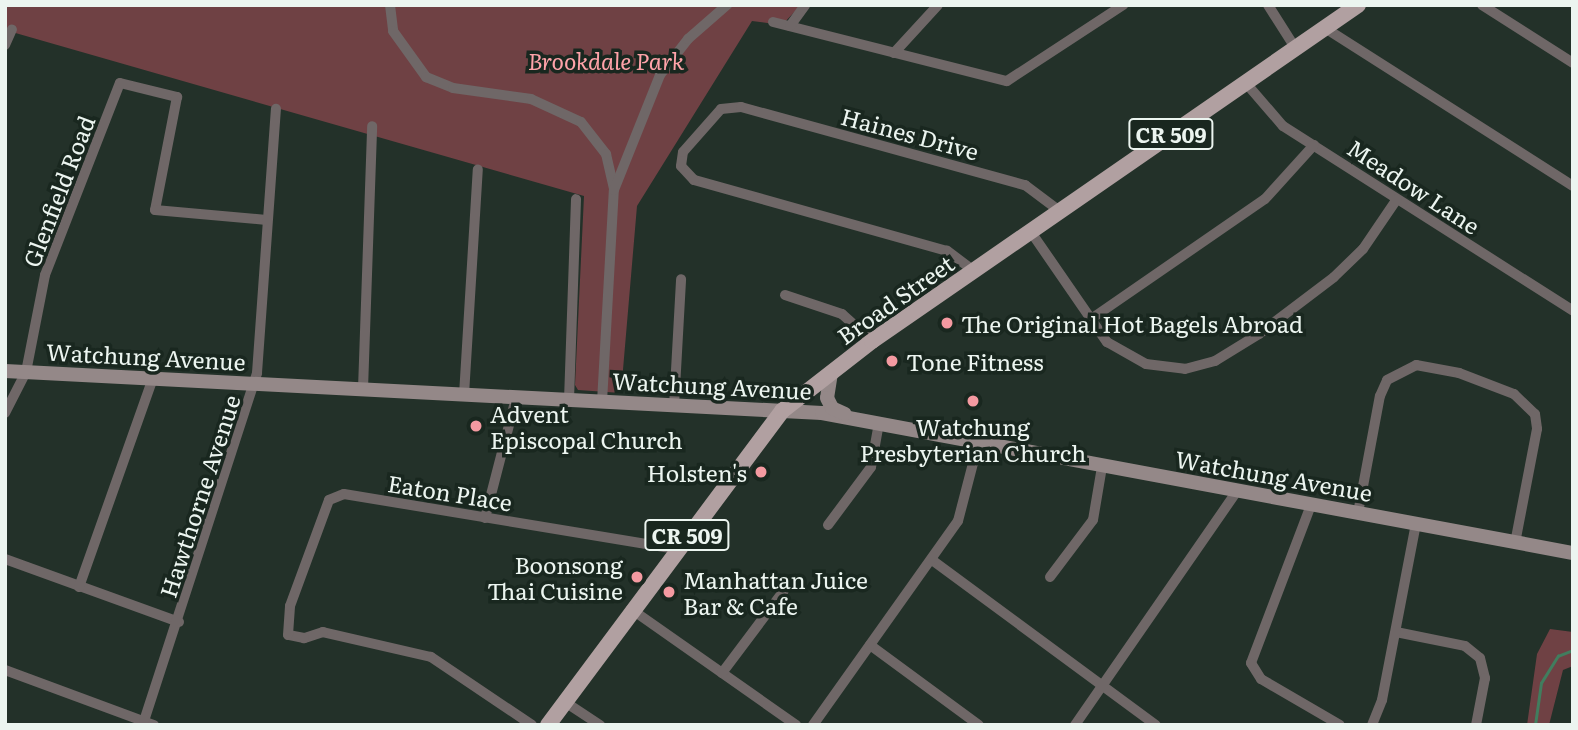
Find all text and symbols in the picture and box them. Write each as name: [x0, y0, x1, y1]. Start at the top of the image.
park label: Brookdale Park: [528, 46, 684, 74]
street label: Haines Drive: [838, 101, 982, 165]
street label: Glenfield Road: [16, 111, 100, 271]
road number: CR 509: [1127, 116, 1215, 152]
street label: Meadow Lane: [1343, 133, 1485, 239]
street label: Broad Street: [831, 249, 959, 349]
place label: The Original Hot Bagels Abroad: [961, 309, 1303, 337]
marker: The Original Hot Bagels Abroad: [939, 315, 955, 331]
street label: Watchung Avenue: [46, 337, 246, 375]
place label: Tone Fitness: [906, 347, 1044, 375]
marker: Tone Fitness: [884, 353, 900, 369]
street label: Watchung Avenue: [612, 366, 812, 404]
street label: Hawthorne Avenue: [153, 391, 245, 601]
marker: Watchung Presbyterian Church: [965, 393, 981, 409]
place label: Advent Episcopal Church: [490, 399, 683, 453]
place label: Watchung Presbyterian Church: [860, 412, 1086, 466]
marker: Advent Episcopal Church: [468, 418, 484, 434]
street label: Watchung Avenue: [1173, 444, 1375, 506]
place label: Holsten's: [647, 458, 747, 486]
marker: Holsten's: [753, 464, 769, 480]
street label: Eaton Place: [386, 469, 514, 515]
road number: CR 509: [643, 518, 731, 552]
place label: Boonsong Thai Cuisine: [487, 550, 623, 604]
place label: Manhattan Juice Bar & Cafe: [683, 565, 868, 619]
marker: Boonsong Thai Cuisine: [629, 569, 645, 585]
marker: Manhattan Juice Bar & Cafe: [661, 584, 677, 600]

